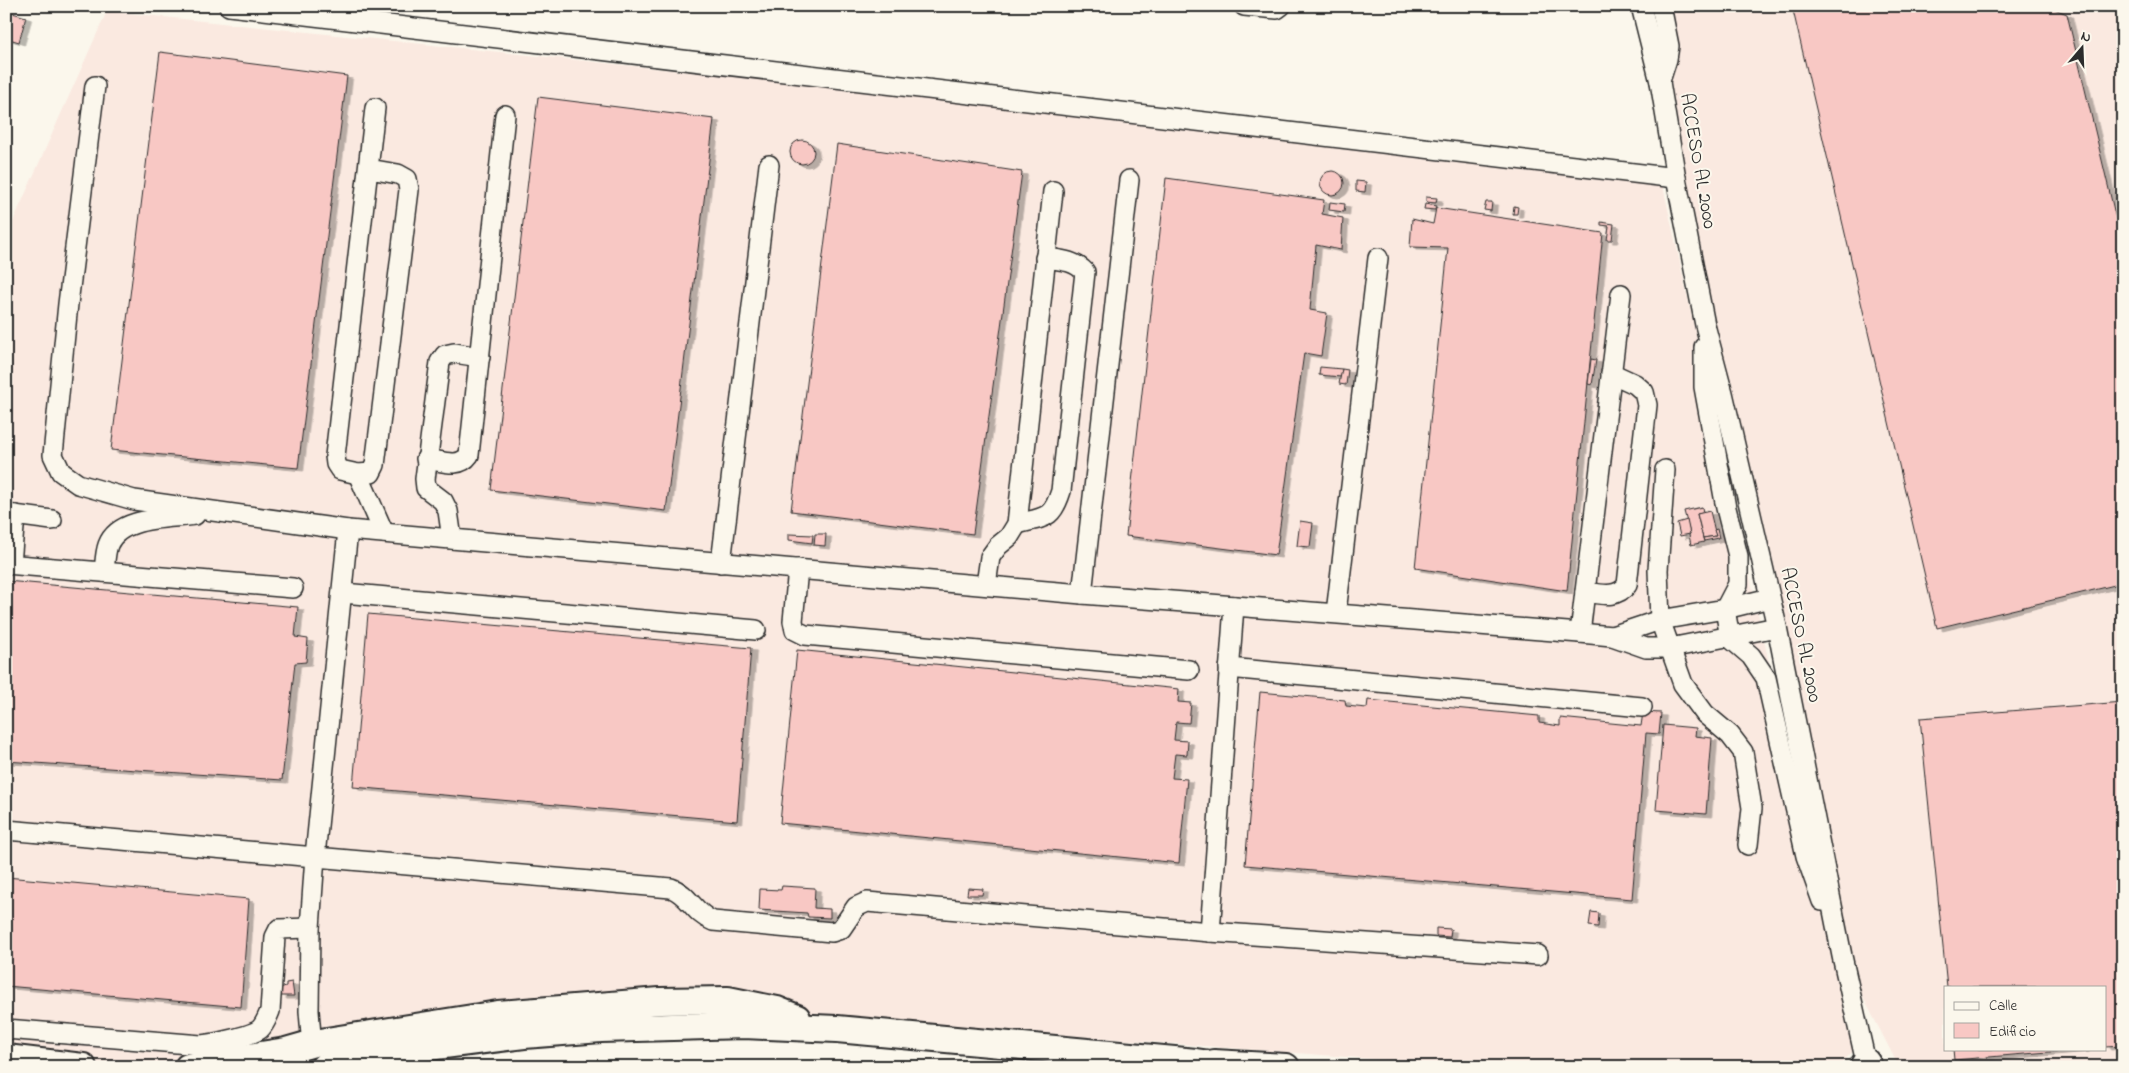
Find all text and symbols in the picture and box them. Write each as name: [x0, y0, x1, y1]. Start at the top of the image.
north arrow: [2056, 22, 2106, 72]
text: N: [2078, 26, 2094, 49]
street label: ACCESO AL 2000: [1671, 91, 1723, 232]
street label: ACCESO AL 2000: [1772, 565, 1829, 706]
legend: [1944, 986, 2106, 1050]
text: Calle: [1989, 995, 2017, 1017]
text: Edificio: [1989, 1021, 2036, 1043]

